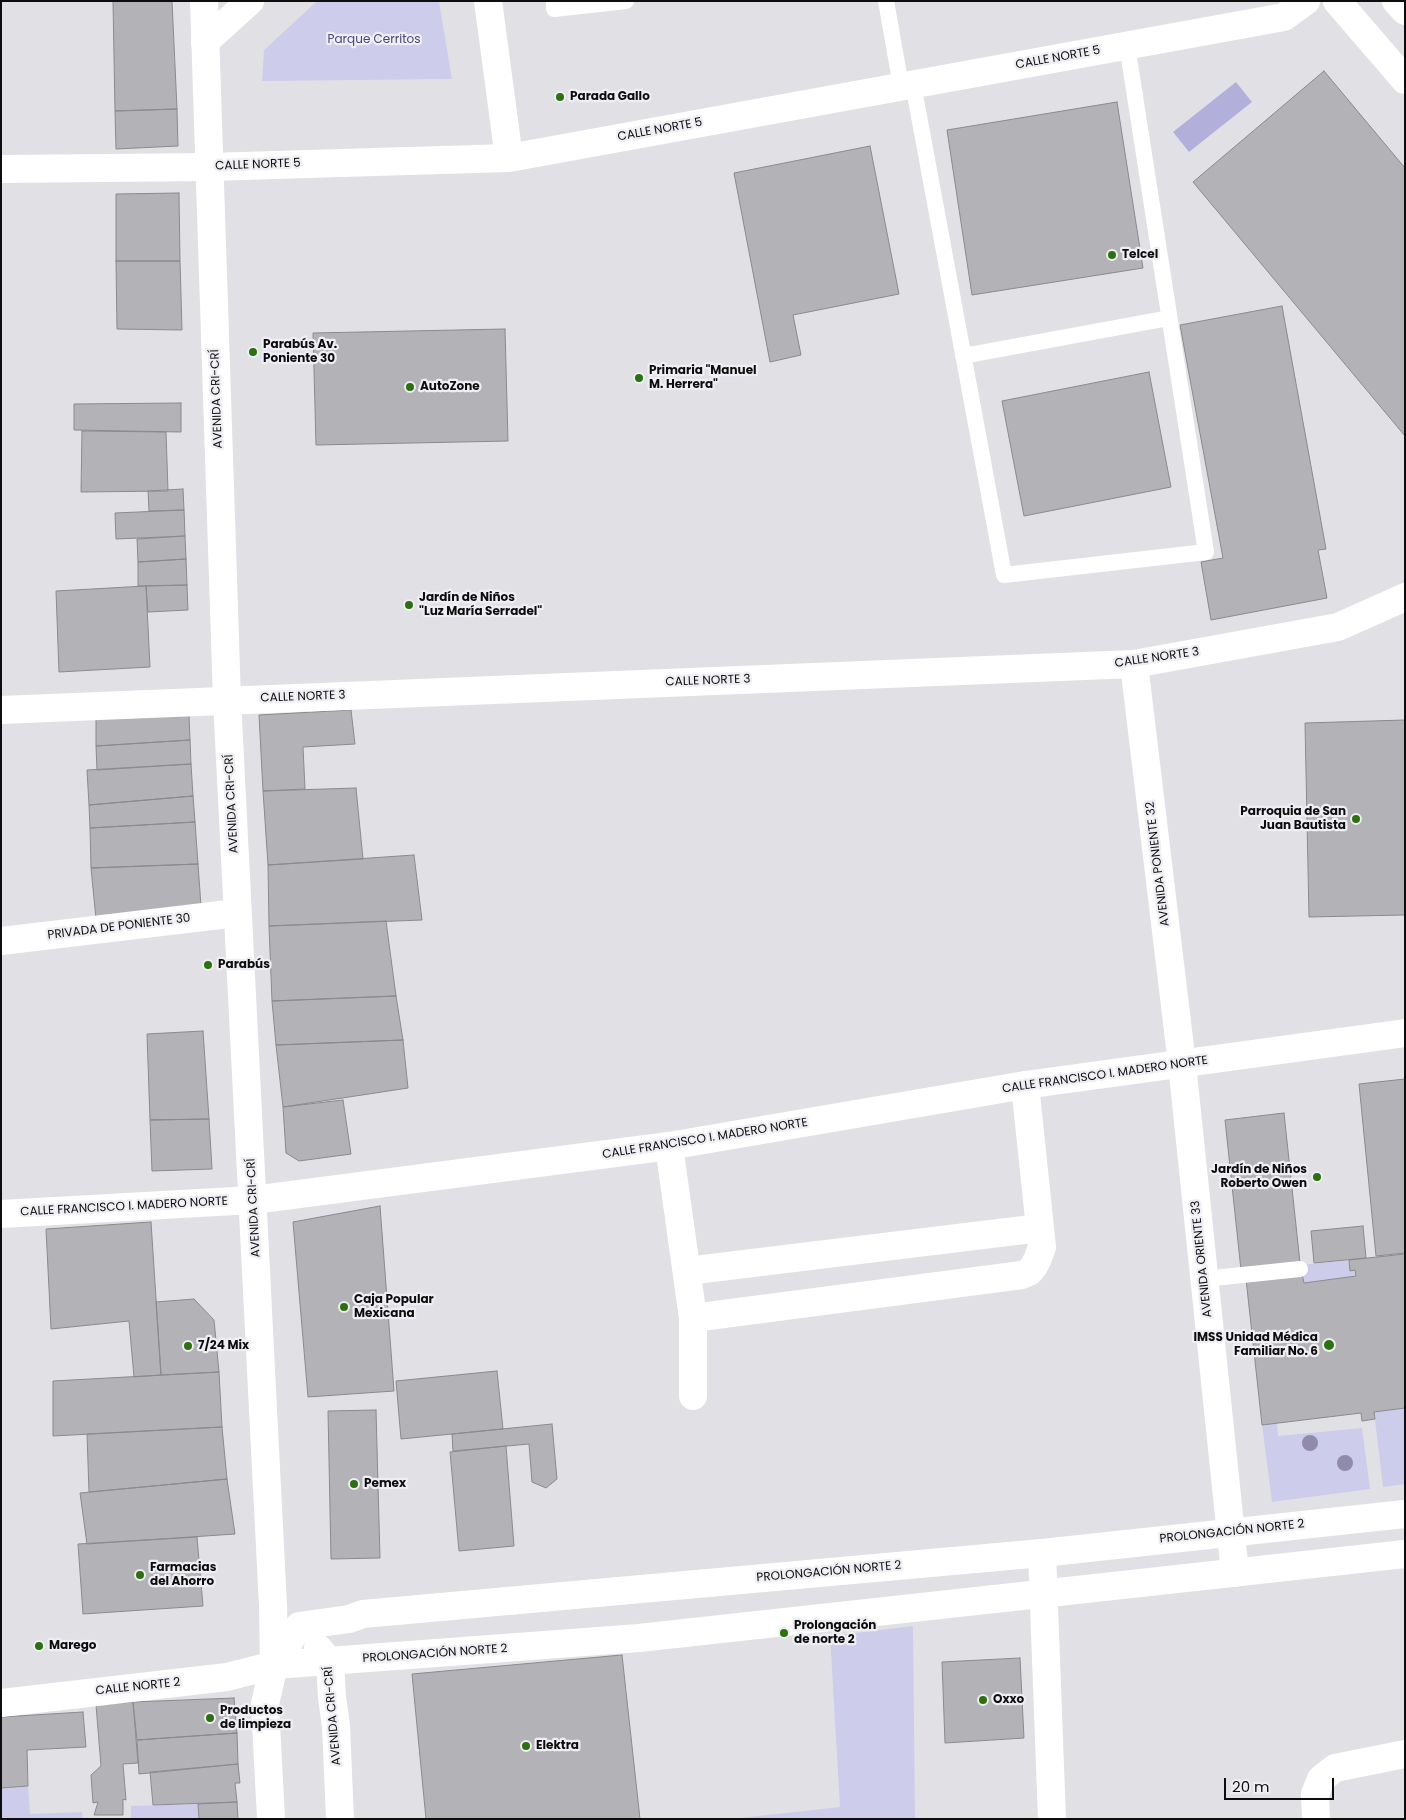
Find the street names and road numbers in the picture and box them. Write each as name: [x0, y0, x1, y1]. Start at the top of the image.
street label: CALLE NORTE 5: [1015, 43, 1101, 73]
street label: CALLE NORTE 5: [617, 115, 703, 145]
street label: CALLE NORTE 5: [215, 156, 301, 174]
street label: AVENIDA CRI-CRÍ: [208, 349, 226, 449]
street label: CALLE NORTE 3: [1114, 645, 1200, 671]
street label: CALLE NORTE 3: [665, 672, 751, 690]
street label: CALLE NORTE 3: [260, 688, 346, 706]
street label: AVENIDA CRI-CRÍ: [222, 754, 242, 854]
street label: AVENIDA PONIENTE 32: [1143, 801, 1173, 927]
street label: PRIVADA DE PONIENTE 30: [47, 911, 191, 943]
street label: CALLE FRANCISCO I. MADERO NORTE: [1001, 1053, 1209, 1097]
street label: CALLE FRANCISCO I. MADERO NORTE: [601, 1116, 809, 1162]
street label: AVENIDA CRI-CRÍ: [244, 1158, 264, 1258]
street label: CALLE FRANCISCO I. MADERO NORTE: [20, 1194, 228, 1220]
street label: AVENIDA ORIENTE 33: [1189, 1200, 1215, 1318]
street label: PROLONGACIÓN NORTE 2: [1159, 1517, 1305, 1547]
street label: PROLONGACIÓN NORTE 2: [756, 1558, 902, 1586]
street label: PROLONGACIÓN NORTE 2: [362, 1642, 508, 1666]
street label: AVENIDA CRI-CRÍ: [322, 1666, 344, 1766]
street label: CALLE NORTE 2: [95, 1675, 181, 1699]

